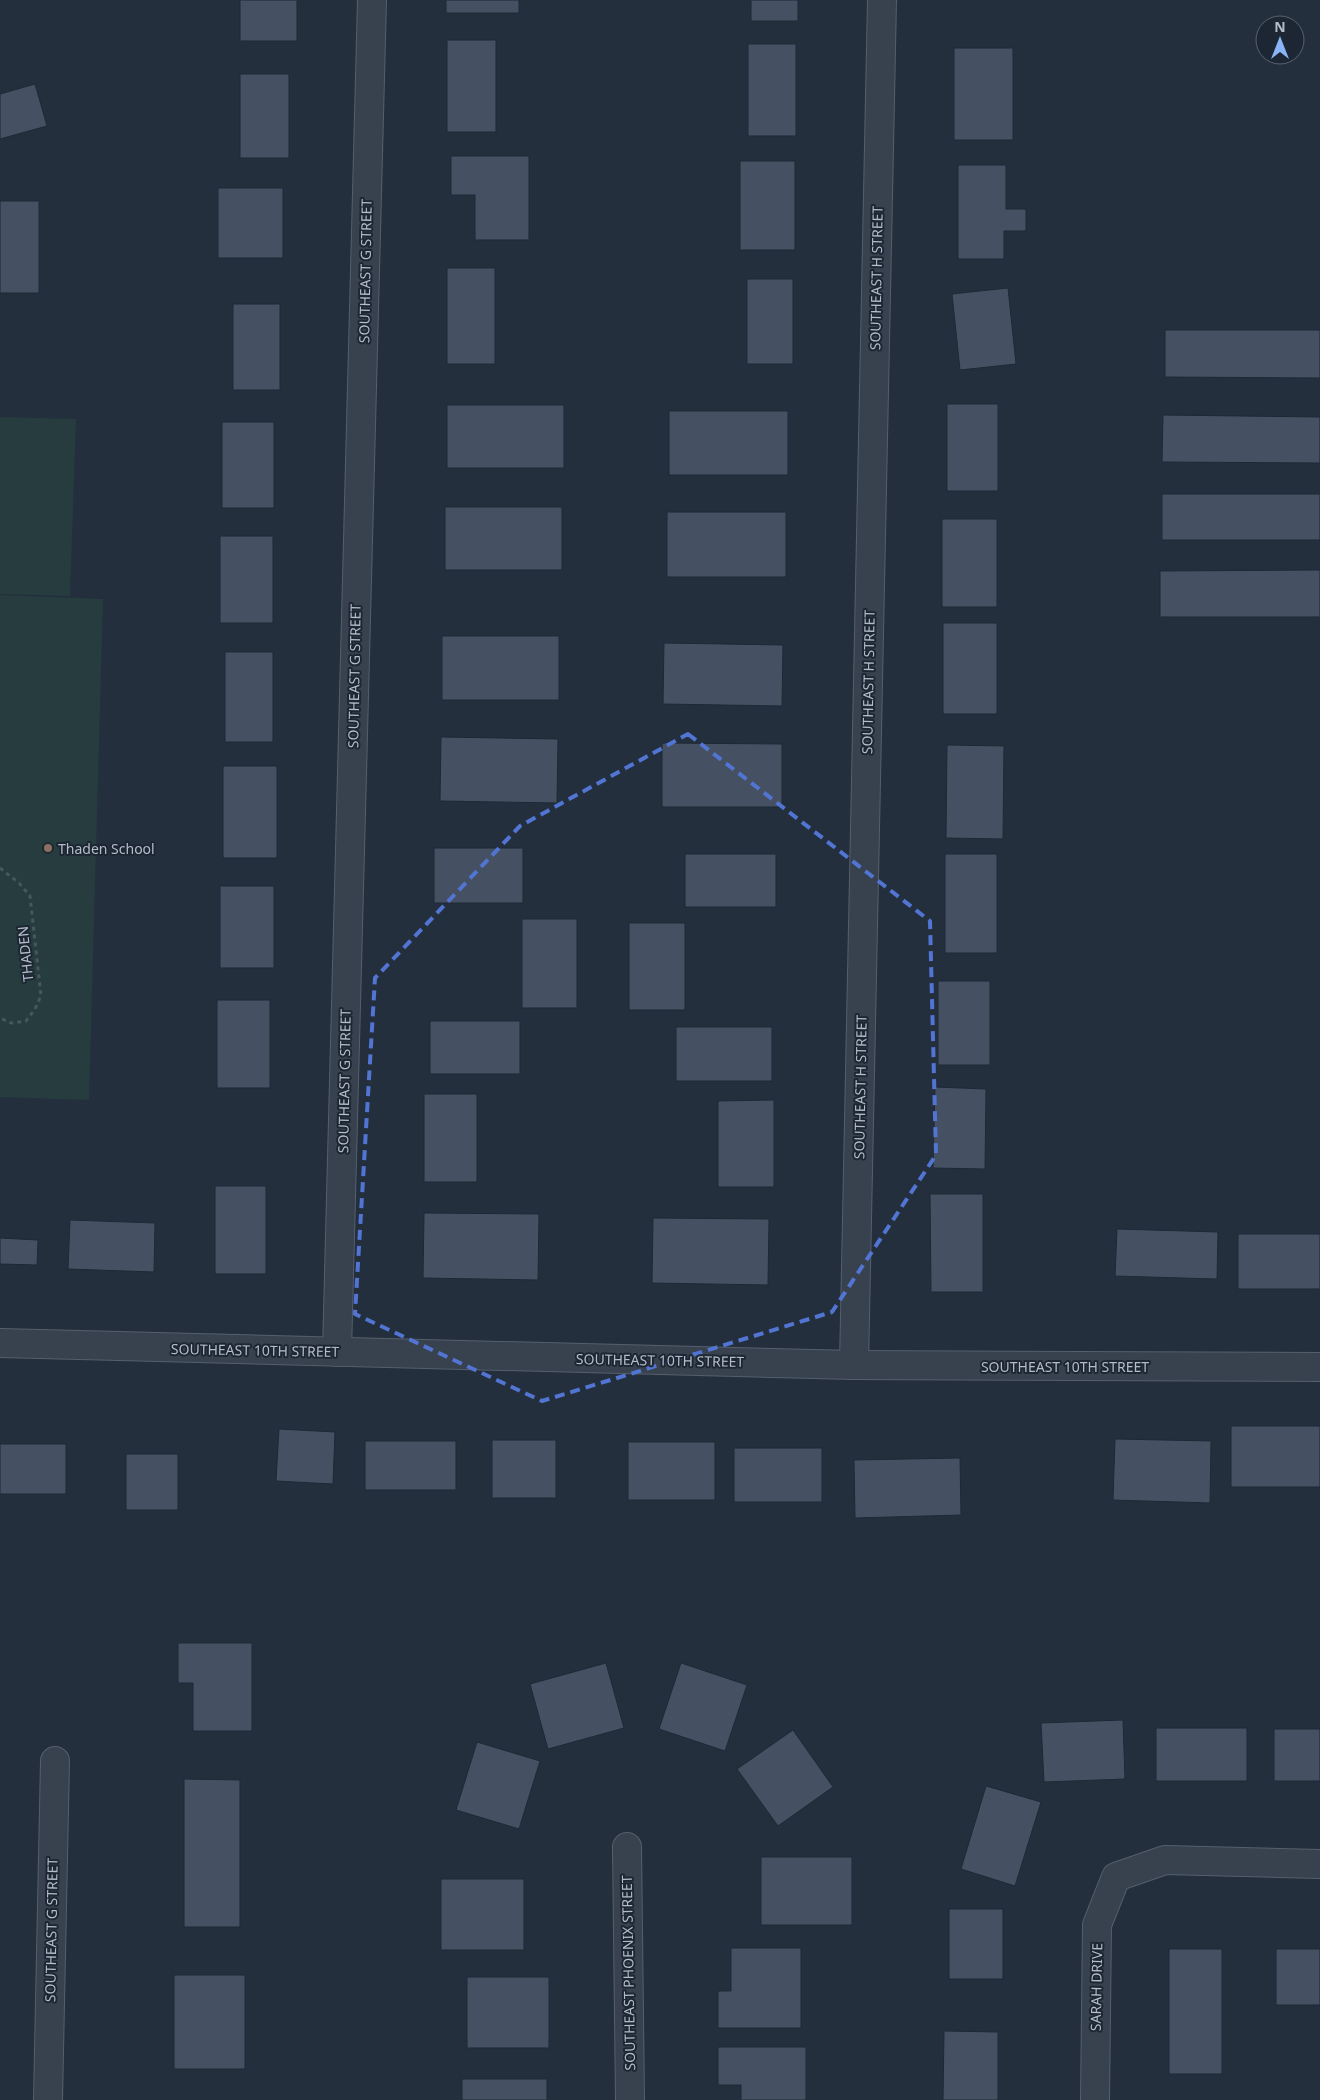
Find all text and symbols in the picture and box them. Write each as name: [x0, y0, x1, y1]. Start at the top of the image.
north arrow: [1255, 15, 1305, 65]
text: N: [1274, 17, 1286, 36]
street label: SOUTHEAST G STREET: [354, 199, 376, 343]
street label: SOUTHEAST H STREET: [865, 205, 887, 350]
street label: SOUTHEAST G STREET: [343, 604, 365, 748]
street label: SOUTHEAST H STREET: [857, 609, 879, 754]
place label: Thaden School: [58, 839, 155, 858]
marker: Thaden School: [42, 842, 54, 854]
street label: THADEN: [13, 925, 37, 983]
street label: SOUTHEAST G STREET: [333, 1009, 355, 1153]
street label: SOUTHEAST H STREET: [849, 1014, 871, 1159]
street label: SOUTHEAST 10TH STREET: [171, 1339, 339, 1361]
street label: SOUTHEAST 10TH STREET: [576, 1349, 744, 1371]
street label: SOUTHEAST 10TH STREET: [981, 1357, 1149, 1376]
street label: SOUTHEAST G STREET: [40, 1858, 62, 2002]
street label: SOUTHEAST PHOENIX STREET: [617, 1875, 639, 2071]
street label: SARAH DRIVE: [1086, 1943, 1106, 2031]

